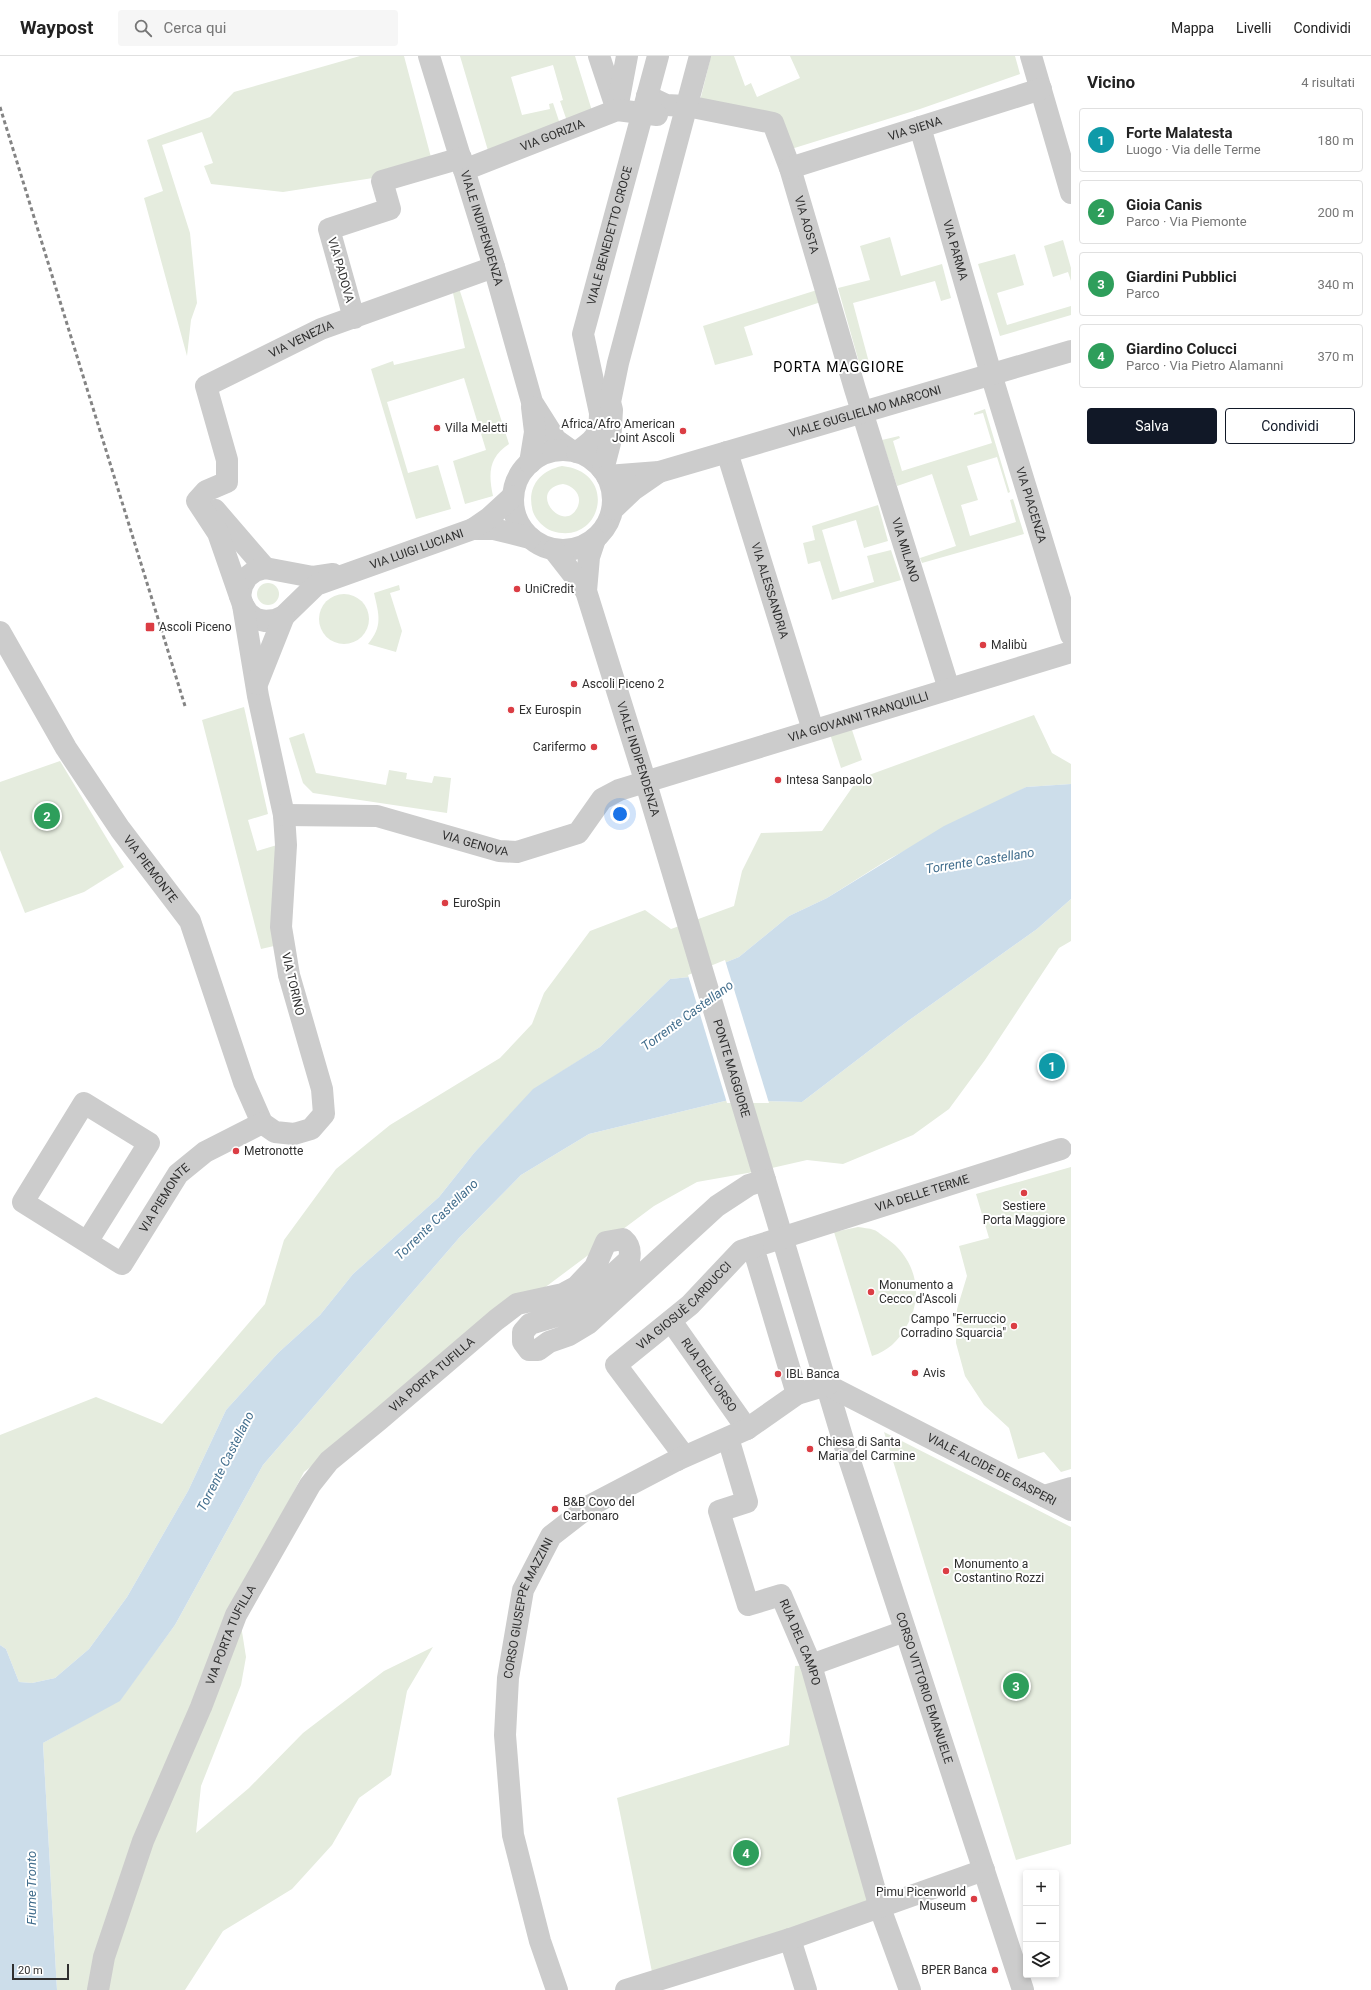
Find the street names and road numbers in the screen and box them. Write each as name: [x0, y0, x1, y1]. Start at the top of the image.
street label: VIA SIENA: [886, 114, 944, 144]
street label: VIA GORIZIA: [519, 116, 587, 154]
street label: VIALE BENEDETTO CROCE: [584, 164, 635, 307]
street label: VIALE INDIPENDENZA: [458, 169, 506, 287]
street label: VIA AOSTA: [792, 194, 822, 255]
street label: VIA PARMA: [940, 218, 971, 282]
street label: VIA PADOVA: [325, 236, 357, 305]
street label: VIA VENEZIA: [267, 318, 336, 361]
street label: VIALE GUGLIELMO MARCONI: [787, 383, 943, 440]
street label: VIA PIACENZA: [1013, 465, 1049, 545]
street label: VIA MILANO: [889, 516, 922, 584]
street label: VIA LUIGI LUCIANI: [368, 526, 465, 572]
street label: VIA ALESSANDRIA: [748, 541, 791, 641]
street label: VIA GIOVANNI TRANQUILLI: [786, 689, 930, 745]
street label: VIALE INDIPENDENZA: [614, 700, 663, 818]
street label: VIA GENOVA: [440, 828, 509, 859]
street label: VIA PIEMONTE: [120, 833, 180, 905]
street label: VIA TORINO: [279, 951, 307, 1017]
street label: PONTE MAGGIORE: [710, 1017, 753, 1119]
street label: VIA PIEMONTE: [136, 1160, 193, 1235]
street label: VIA DELLE TERME: [873, 1172, 971, 1215]
street label: VIA GIOSUÈ CARDUCCI: [634, 1259, 734, 1353]
street label: VIA PORTA TUFILLA: [387, 1334, 478, 1415]
street label: RUA DELL'ORSO: [678, 1336, 740, 1414]
street label: VIALE ALCIDE DE GASPERI: [925, 1430, 1059, 1508]
street label: CORSO GIUSEPPE MAZZINI: [501, 1535, 556, 1680]
street label: VIA PORTA TUFILLA: [203, 1582, 259, 1687]
street label: RUA DEL CAMPO: [777, 1597, 823, 1687]
street label: CORSO VITTORIO EMANUELE: [893, 1610, 956, 1766]

